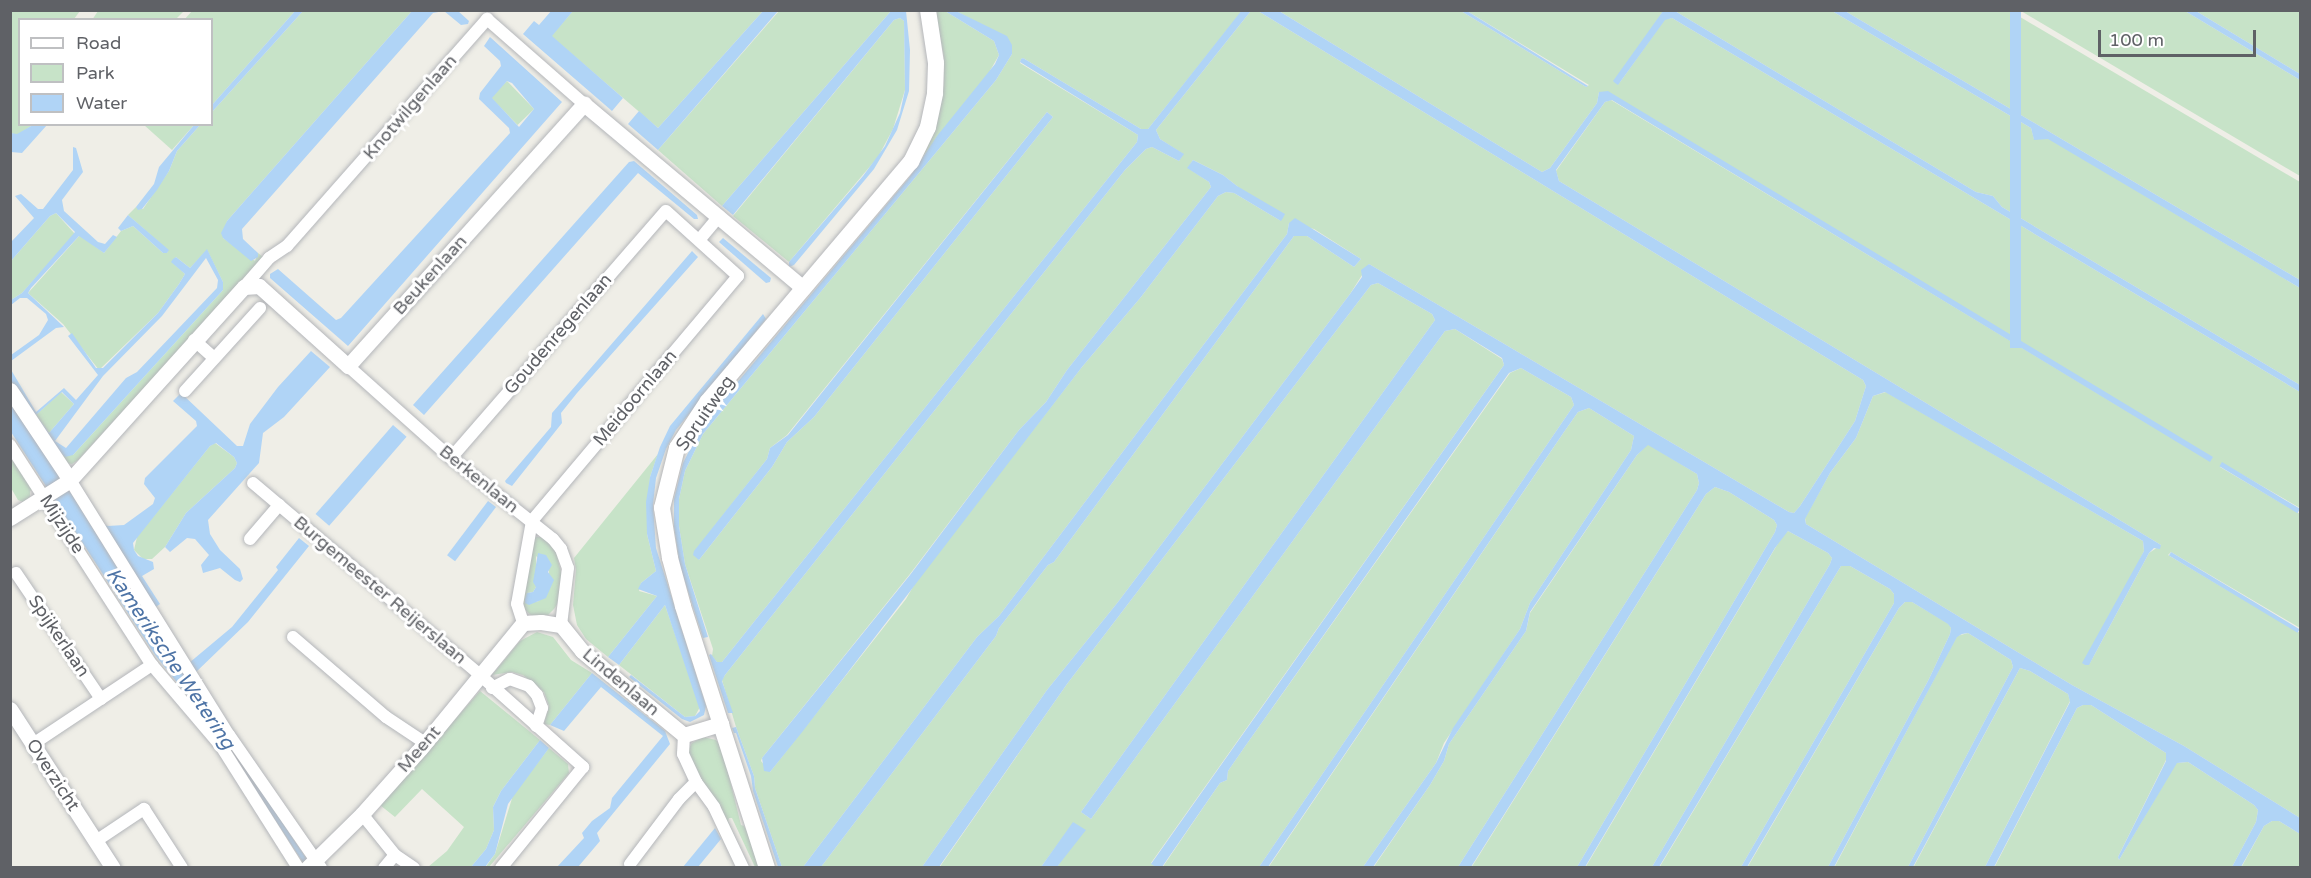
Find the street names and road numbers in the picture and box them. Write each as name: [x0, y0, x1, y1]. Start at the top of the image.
street label: Knotwilgenlaan: [359, 50, 461, 164]
street label: Beukenlaan: [389, 231, 471, 319]
street label: Goudenregenlaan: [500, 269, 616, 399]
street label: Meidoornlaan: [589, 346, 681, 450]
street label: Spruitweg: [671, 371, 739, 455]
street label: Berkenlaan: [435, 440, 523, 518]
street label: Mijzijde: [35, 491, 89, 557]
street label: Burgemeester Reijerslaan: [289, 511, 471, 669]
street label: Spijkerlaan: [24, 591, 94, 681]
street label: Lindenlaan: [578, 644, 664, 720]
street label: Meent: [393, 721, 445, 777]
street label: Overzicht: [22, 735, 84, 815]

